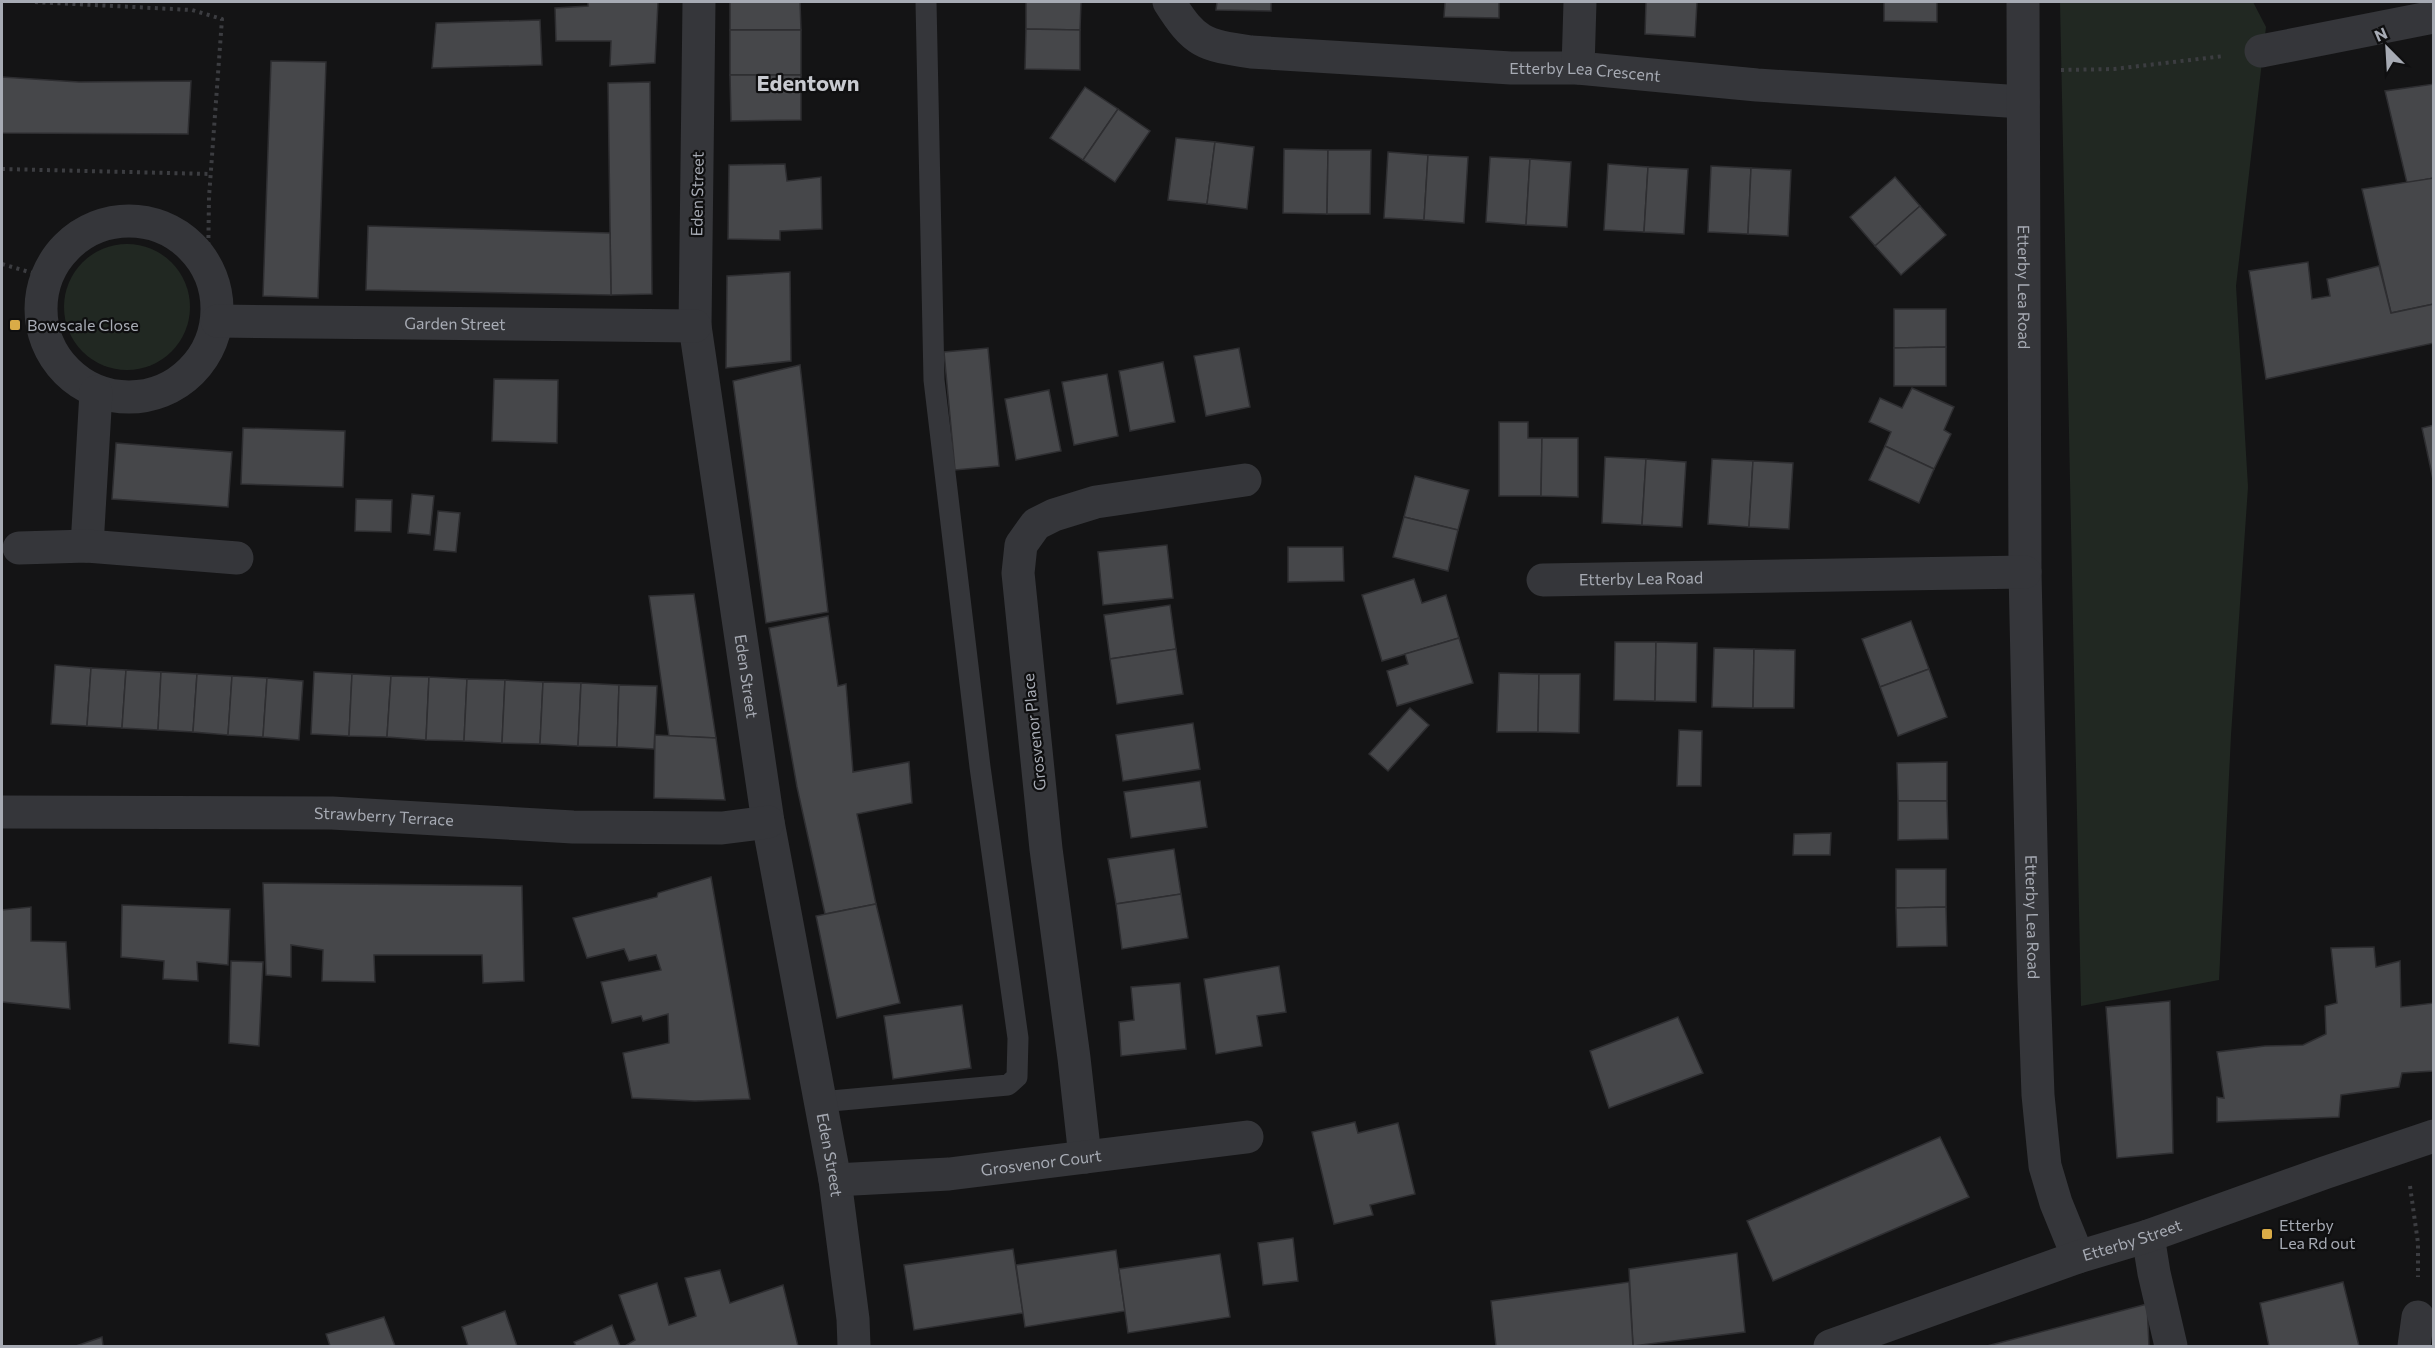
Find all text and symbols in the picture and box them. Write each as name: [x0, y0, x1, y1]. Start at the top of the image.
north arrow: [2357, 18, 2417, 78]
text: N: [2371, 23, 2390, 45]
street label: Etterby Lea Crescent: [1509, 58, 1662, 85]
district label: Edentown: [756, 69, 860, 96]
street label: Eden Street: [686, 151, 707, 236]
street label: Etterby Lea Road: [2015, 225, 2034, 349]
street label: Garden Street: [404, 313, 506, 333]
place label: Bowscale Close: [27, 315, 139, 334]
marker: Bowscale Close: [8, 318, 22, 332]
street label: Etterby Lea Road: [1579, 567, 1703, 588]
street label: Eden Street: [731, 633, 763, 720]
street label: Grosvenor Place: [1018, 673, 1049, 792]
street label: Strawberry Terrace: [314, 803, 454, 829]
street label: Etterby Lea Road: [2022, 855, 2044, 979]
street label: Eden Street: [814, 1111, 847, 1198]
street label: Grosvenor Court: [980, 1145, 1103, 1179]
street label: Etterby Street: [2080, 1215, 2184, 1264]
place label: Etterby Lea Rd out: [2279, 1215, 2356, 1252]
marker: Etterby Lea Rd out: [2260, 1227, 2274, 1241]

